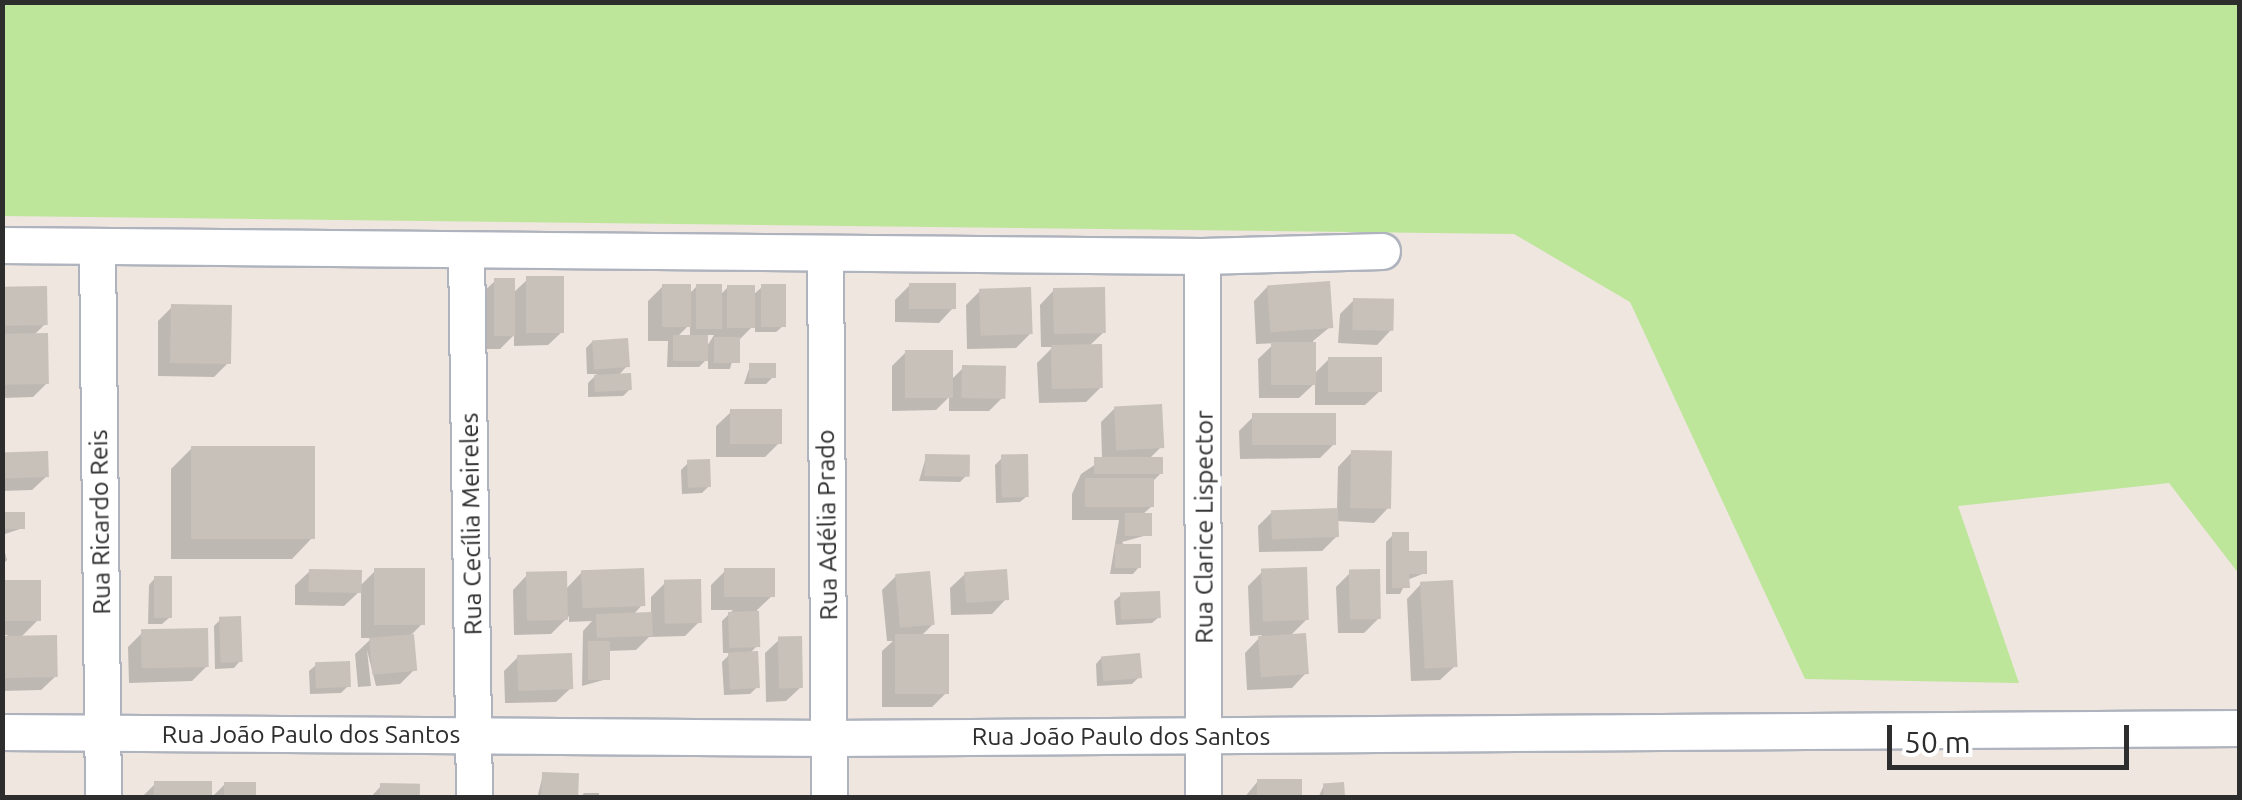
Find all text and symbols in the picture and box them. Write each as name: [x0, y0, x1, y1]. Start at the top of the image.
street label: Rua Clarice Lispector: [1189, 410, 1219, 644]
street label: Rua Cecília Meireles: [454, 413, 488, 635]
street label: Rua Ricardo Reis: [83, 429, 117, 615]
street label: Rua Adélia Prado: [810, 429, 844, 621]
scale bar: [1892, 705, 2134, 767]
street label: Rua João Paulo dos Santos: [162, 719, 460, 749]
street label: Rua João Paulo dos Santos: [972, 721, 1270, 751]
text: 50 m: [1904, 725, 1971, 759]

